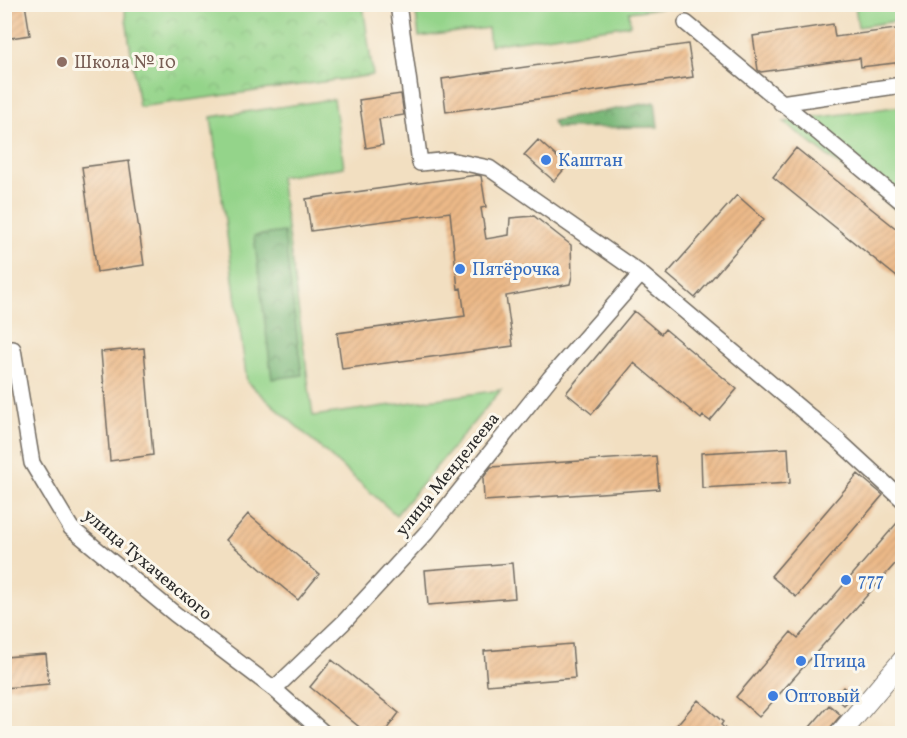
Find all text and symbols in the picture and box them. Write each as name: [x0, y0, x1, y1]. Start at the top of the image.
place label: Школа № 10: [74, 51, 176, 76]
marker: Школа № 10: [55, 55, 69, 69]
place label: Каштан: [558, 149, 623, 174]
marker: Каштан: [539, 153, 553, 167]
place label: Пятёрочка: [472, 258, 560, 283]
marker: Пятёрочка: [453, 262, 467, 276]
street label: улица Менделеева: [390, 407, 506, 542]
street label: улица Тухачевского: [77, 504, 217, 627]
place label: 777: [858, 569, 884, 594]
marker: 777: [839, 573, 853, 587]
place label: Птица: [813, 650, 866, 675]
marker: Птица: [794, 654, 808, 668]
place label: Оптовый: [785, 685, 860, 710]
marker: Оптовый: [766, 689, 780, 703]

